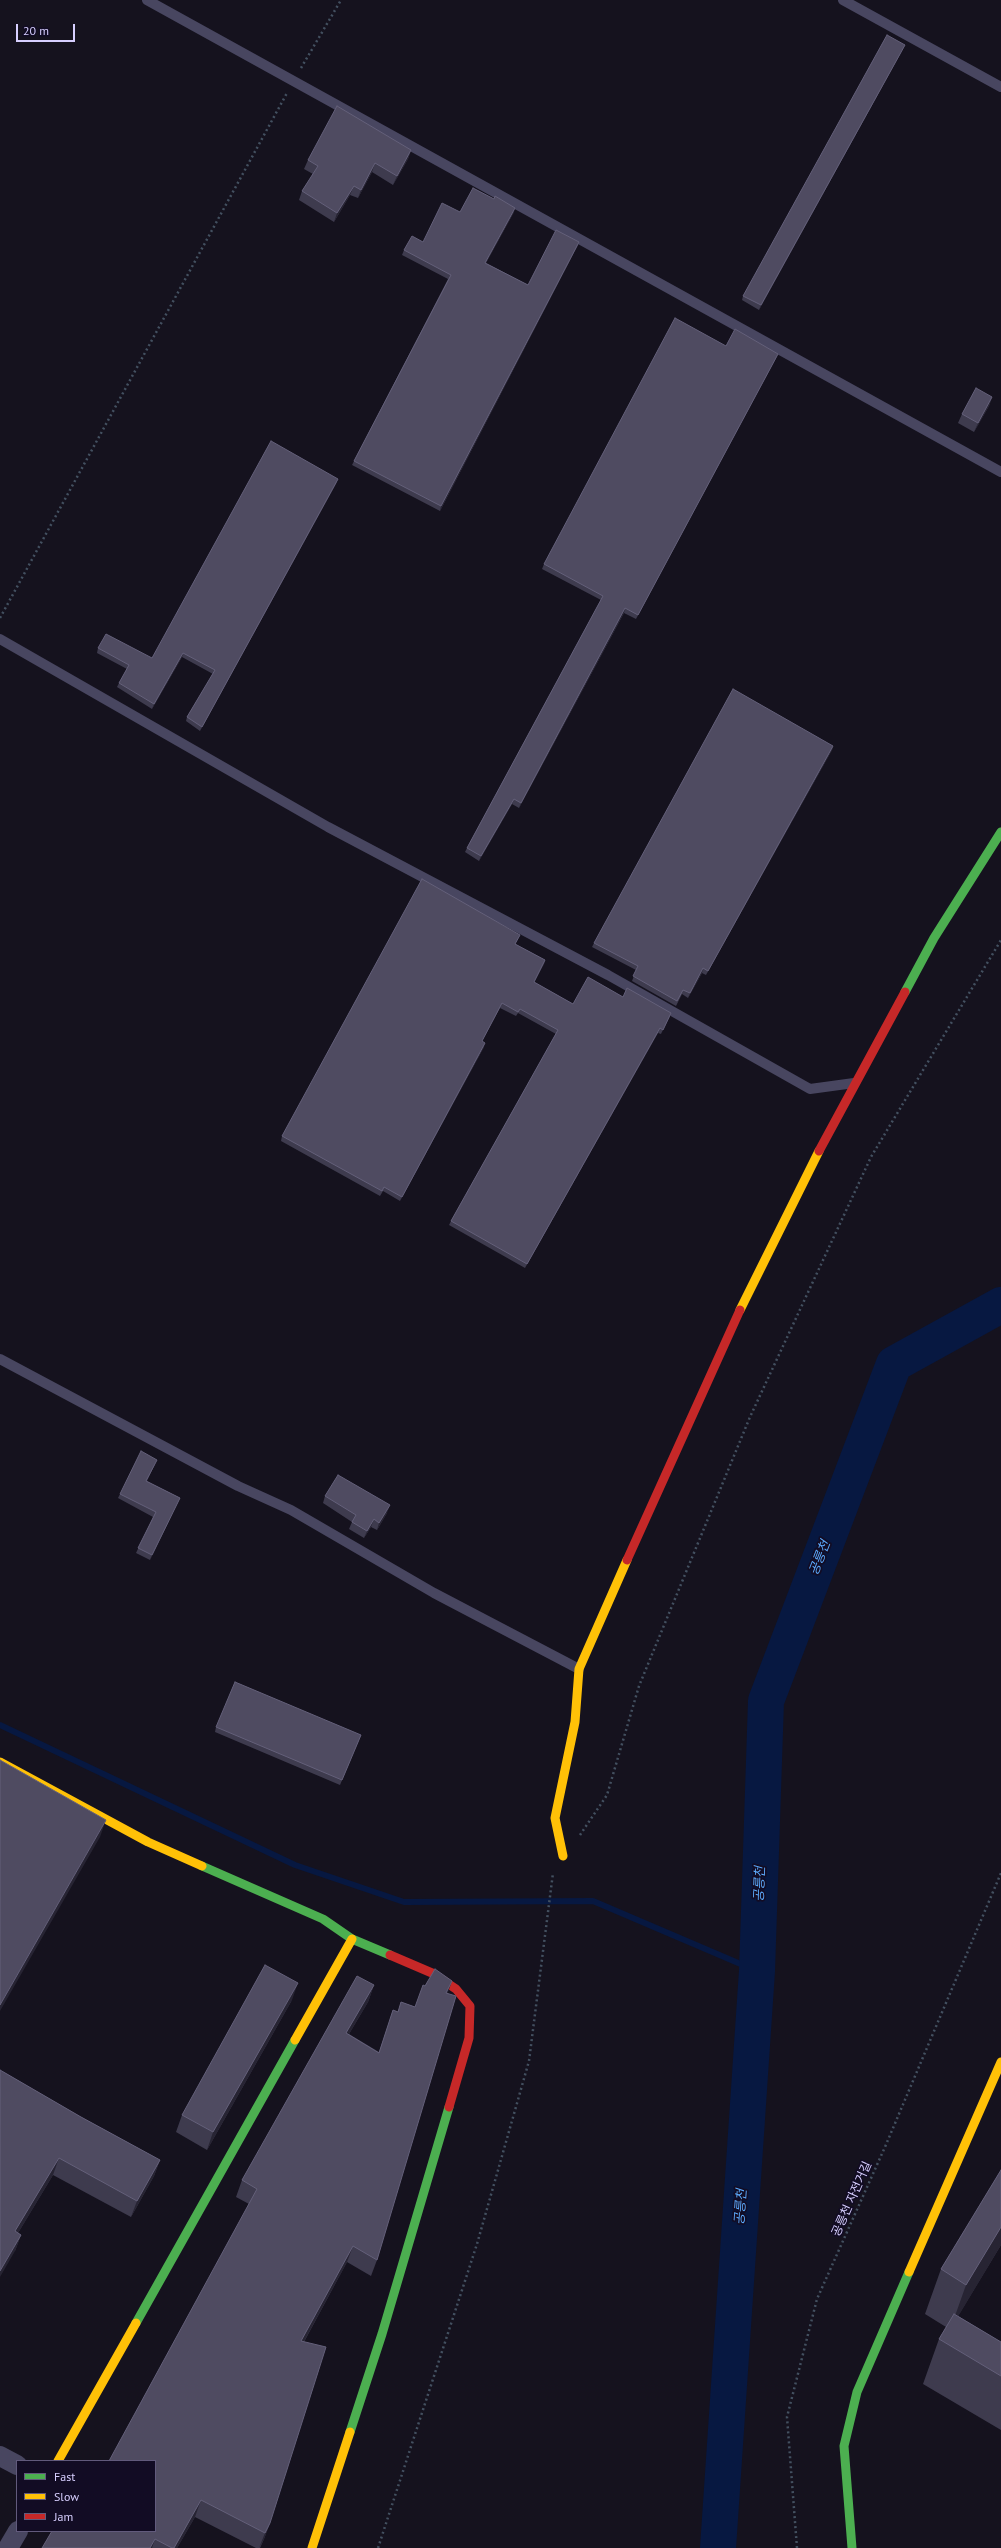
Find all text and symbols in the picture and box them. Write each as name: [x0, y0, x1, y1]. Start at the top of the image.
scale bar: [18, 16, 77, 42]
text: 20 m: [23, 23, 49, 38]
water label: 공릉천: [806, 1538, 834, 1578]
water label: 공릉천: [752, 1866, 768, 1902]
street label: 공릉천 자전거길: [829, 2159, 875, 2239]
water label: 공릉천: [732, 2189, 750, 2225]
legend: [16, 2460, 156, 2532]
text: Fast: [54, 2469, 75, 2484]
text: Slow: [54, 2489, 79, 2504]
text: Jam: [54, 2509, 73, 2524]

